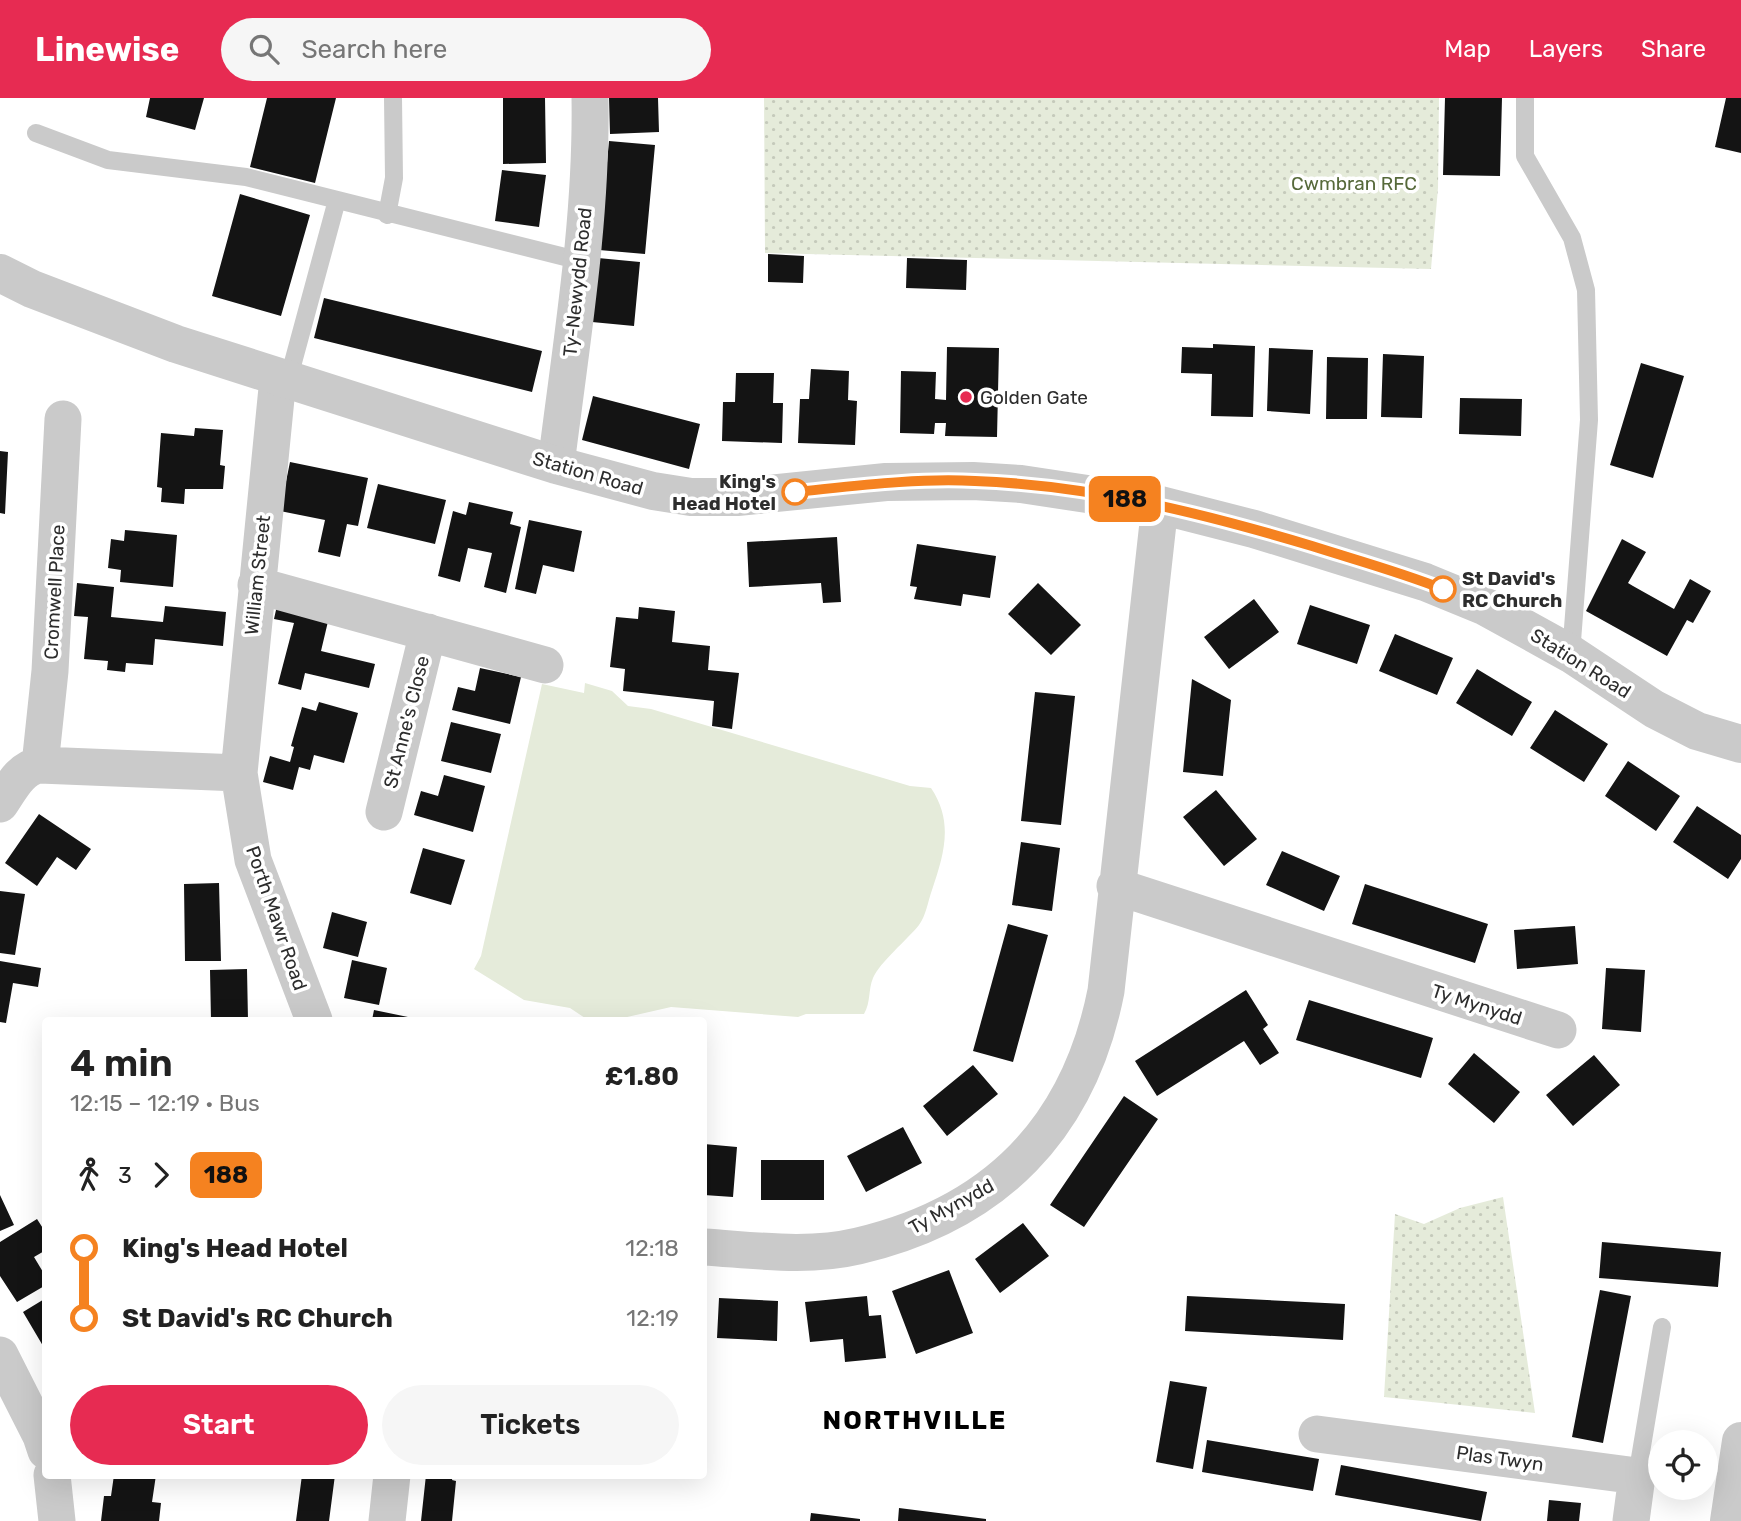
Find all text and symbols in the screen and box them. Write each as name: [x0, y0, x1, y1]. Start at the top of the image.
search box: [221, 18, 711, 81]
text: Linewise: [35, 30, 179, 69]
icon: search: [245, 30, 283, 68]
text: Search here: [301, 34, 447, 65]
text: Map: [1444, 35, 1491, 63]
text: Layers: [1529, 35, 1603, 63]
text: Share: [1641, 35, 1706, 63]
park label: Cwmbran RFC: [1291, 172, 1417, 195]
street label: Ty-Newydd Road: [558, 206, 597, 358]
place label: Golden Gate: [980, 386, 1088, 409]
marker: Golden Gate: [958, 389, 974, 405]
street label: Station Road: [530, 447, 646, 500]
place label: King's Head Hotel: [672, 470, 776, 515]
line badge: 188: [1085, 476, 1165, 522]
marker: King's Head Hotel: [782, 479, 808, 505]
text: 188: [1103, 485, 1147, 513]
street label: William Street: [240, 513, 275, 636]
street label: Cromwell Place: [39, 524, 70, 660]
place label: St David's RC Church: [1462, 567, 1562, 612]
marker: St David's RC Church: [1430, 576, 1456, 602]
street label: Station Road: [1526, 624, 1635, 703]
street label: St Anne's Close: [379, 653, 434, 791]
street label: Porth Mawr Road: [241, 843, 312, 993]
street label: Ty Mynydd: [1429, 979, 1525, 1030]
text: 4 min: [70, 1040, 173, 1086]
text: £1.80: [605, 1061, 679, 1092]
text: 12:15 – 12:19 · Bus: [70, 1089, 260, 1117]
icon: walk: [70, 1156, 108, 1194]
icon: forward: [142, 1156, 180, 1194]
text: 3: [118, 1161, 132, 1189]
text: 188: [204, 1161, 248, 1189]
street label: Ty Mynydd: [905, 1174, 998, 1239]
text: King's Head Hotel: [122, 1233, 348, 1264]
text: 12:18: [625, 1234, 679, 1262]
text: St David's RC Church: [122, 1303, 393, 1334]
text: 12:19: [626, 1304, 679, 1332]
button: Start: [70, 1385, 368, 1465]
button: Tickets: [382, 1385, 679, 1465]
district label: NORTHVILLE: [823, 1405, 1007, 1436]
map controls: [1648, 1430, 1718, 1500]
button: locate: [1648, 1430, 1718, 1500]
street label: Plas Twyn: [1455, 1441, 1545, 1476]

